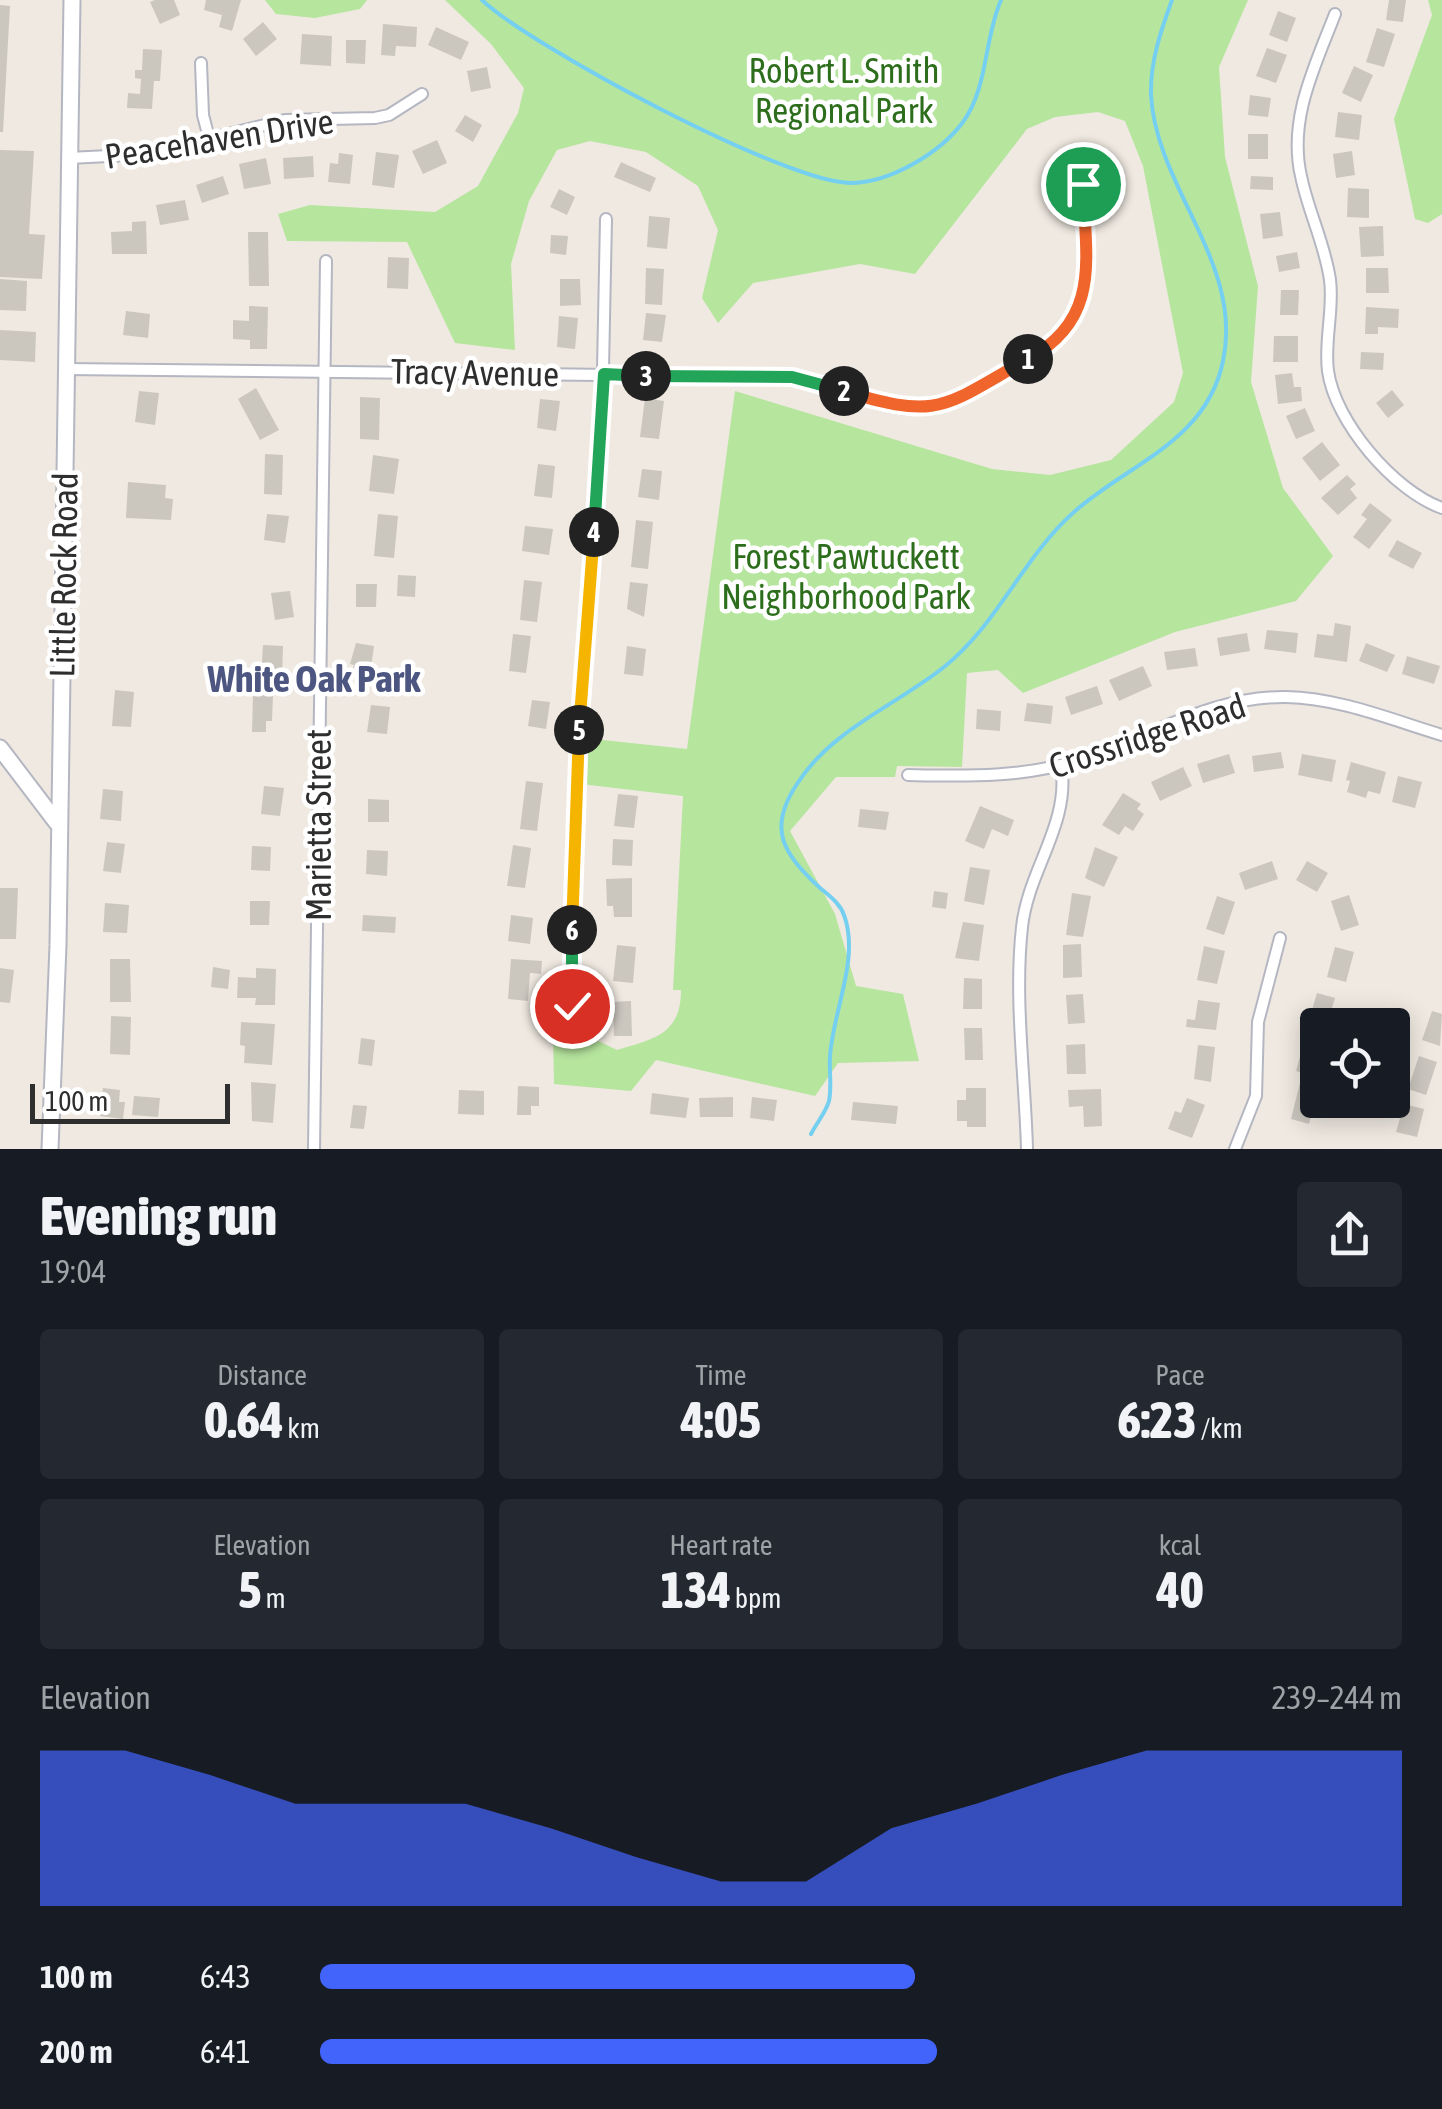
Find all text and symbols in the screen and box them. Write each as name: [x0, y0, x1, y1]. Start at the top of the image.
park label: Robert L. Smith Regional Park: [749, 50, 939, 130]
street label: Peacehaven Drive: [102, 100, 336, 176]
pin: [1041, 142, 1126, 227]
icon: arrive: [1056, 157, 1111, 212]
pin: 1: [1003, 334, 1053, 384]
text: 1: [1021, 343, 1035, 375]
street label: Tracy Avenue: [391, 351, 559, 393]
pin: 3: [621, 351, 671, 401]
text: 3: [639, 360, 653, 392]
pin: 2: [819, 366, 869, 416]
text: 2: [837, 375, 851, 407]
street label: Little Rock Road: [41, 472, 85, 678]
pin: 4: [569, 507, 619, 557]
text: 4: [587, 516, 601, 548]
park label: Forest Pawtuckett Neighborhood Park: [721, 536, 971, 616]
district label: White Oak Park: [207, 657, 421, 700]
street label: Crossridge Road: [1044, 684, 1250, 786]
pin: 5: [554, 705, 604, 755]
text: 5: [572, 714, 586, 746]
street label: Marietta Street: [298, 729, 338, 921]
pin: 6: [547, 905, 597, 955]
text: 6: [565, 914, 579, 946]
pin: [530, 964, 615, 1049]
icon: check: [545, 979, 600, 1034]
map controls: [1300, 1008, 1410, 1118]
button: locate: [1300, 1008, 1410, 1118]
scale bar: [30, 1079, 230, 1124]
text: 100 m: [45, 1085, 108, 1117]
button: share: [1297, 1182, 1402, 1287]
text: Evening run: [40, 1184, 277, 1247]
text: 19:04: [40, 1253, 107, 1290]
text: Distance: [217, 1359, 307, 1391]
text: Time: [695, 1359, 747, 1391]
text: Pace: [1155, 1359, 1205, 1391]
text: 0.64: [204, 1391, 284, 1449]
text: 4:05: [681, 1391, 761, 1449]
text: 6:23: [1117, 1391, 1197, 1449]
text: km: [284, 1412, 320, 1444]
text: /km: [1197, 1412, 1243, 1444]
text: Elevation: [213, 1529, 311, 1561]
text: Heart rate: [669, 1529, 773, 1561]
text: kcal: [1159, 1529, 1201, 1561]
text: 5: [238, 1561, 262, 1619]
text: 134: [660, 1561, 731, 1619]
text: 40: [1157, 1561, 1204, 1619]
text: m: [262, 1582, 286, 1614]
text: bpm: [731, 1582, 782, 1614]
text: Elevation: [40, 1679, 151, 1716]
text: 239–244 m: [1272, 1679, 1402, 1716]
text: 100 m: [40, 1958, 113, 1995]
text: 6:43: [200, 1958, 251, 1995]
text: 200 m: [40, 2033, 113, 2070]
text: 6:41: [200, 2033, 251, 2070]

